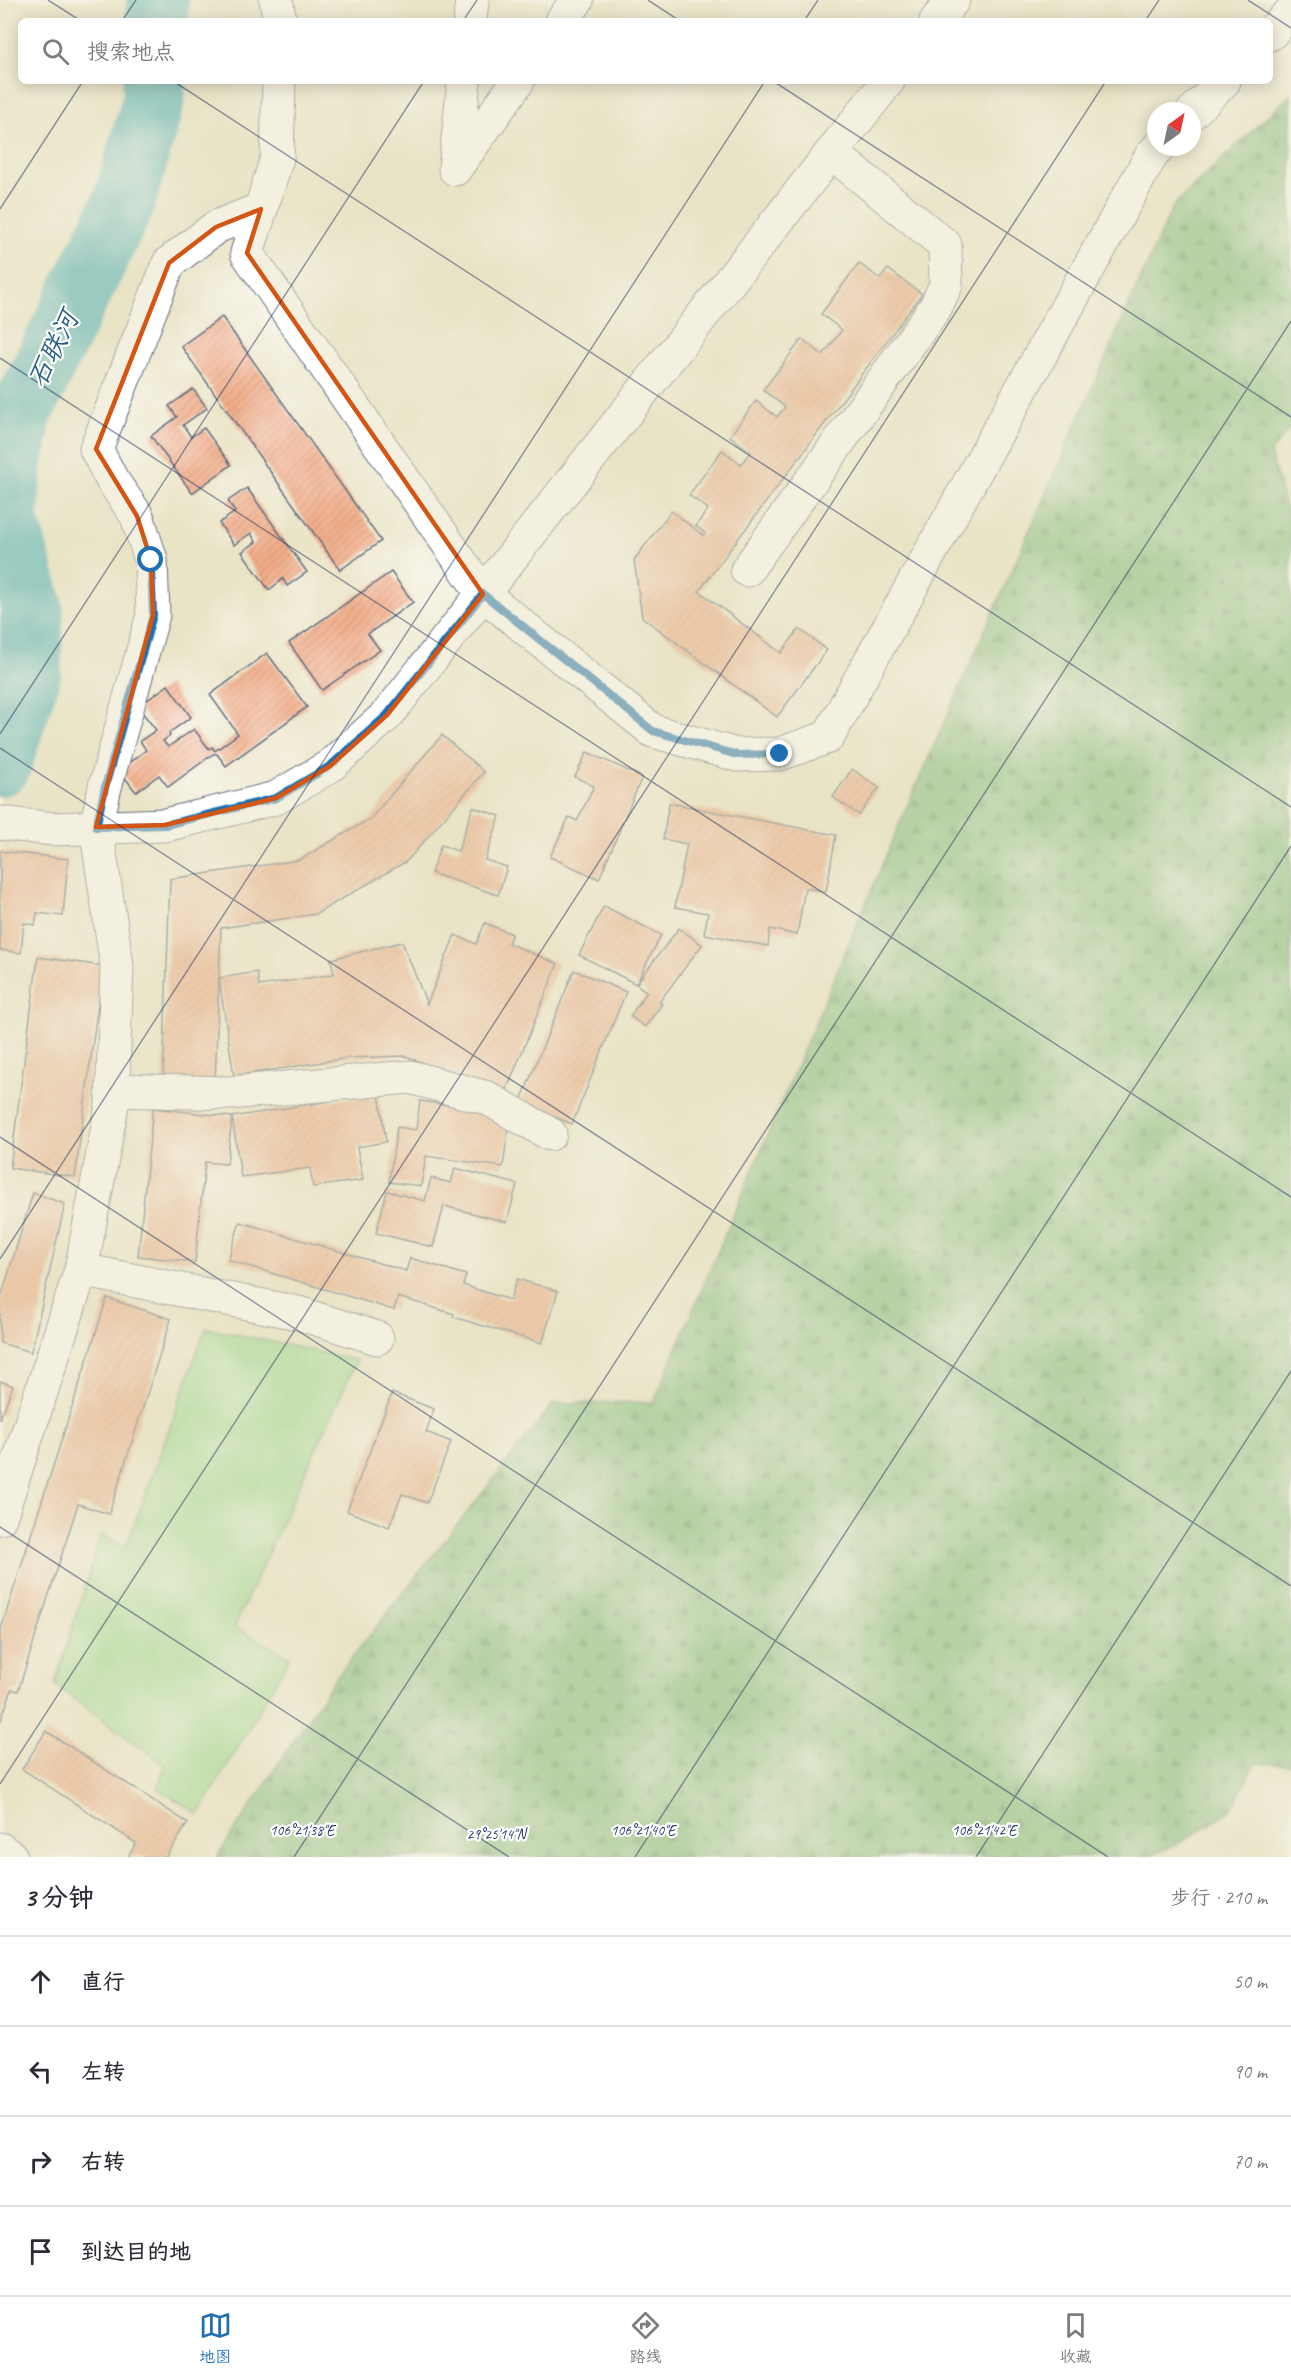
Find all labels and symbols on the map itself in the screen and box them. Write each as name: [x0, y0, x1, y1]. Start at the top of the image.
north arrow: [1147, 102, 1201, 156]
water label: 石联河: [20, 302, 88, 393]
route start: [137, 546, 163, 572]
route end: [766, 740, 792, 766]
text: 106°21'38"E: [270, 1821, 336, 1840]
text: 106°21'40"E: [611, 1821, 677, 1840]
text: 106°21'42"E: [952, 1821, 1018, 1840]
text: 29°25'14"N: [466, 1825, 529, 1844]

